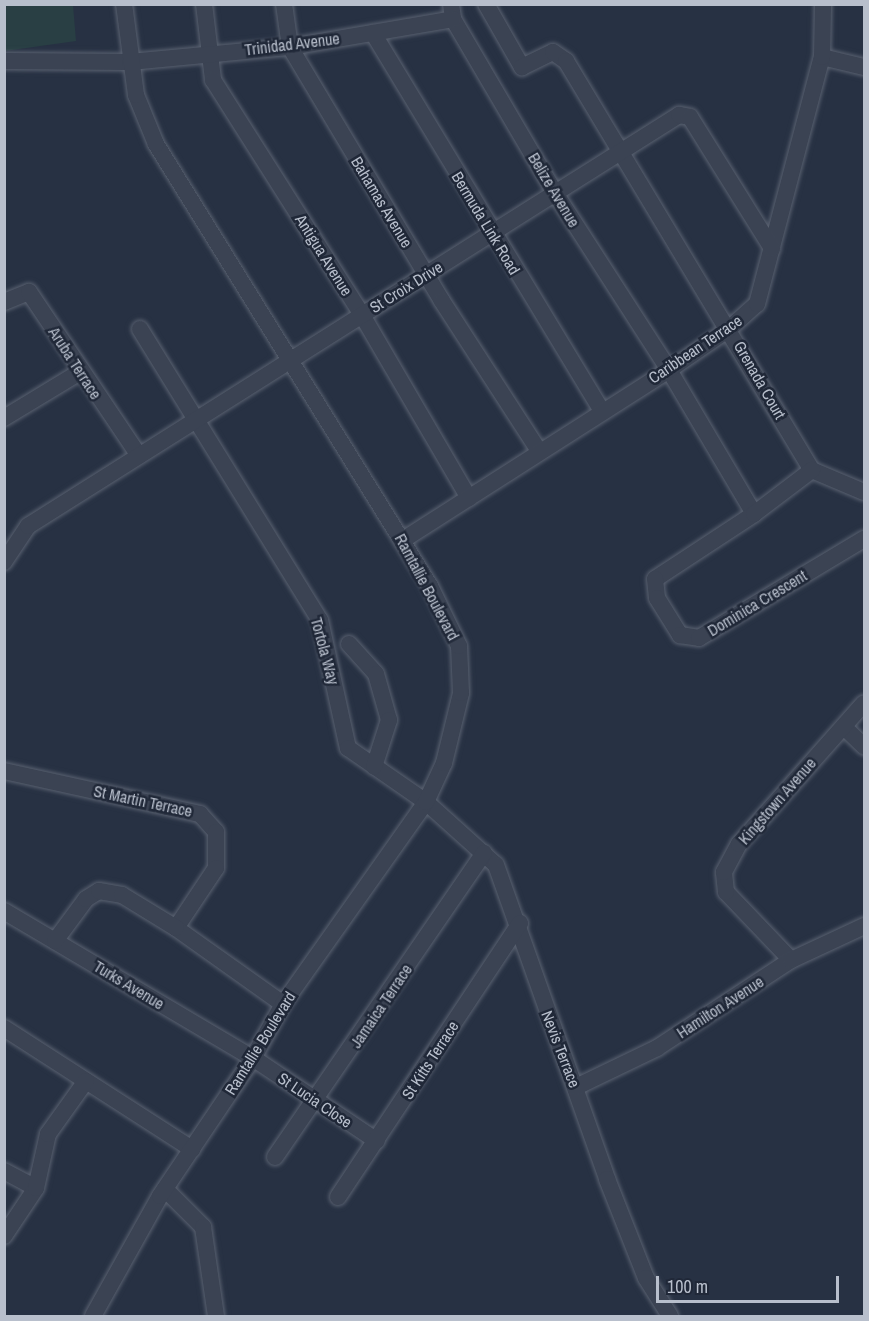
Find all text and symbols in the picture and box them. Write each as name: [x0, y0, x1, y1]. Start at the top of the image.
street label: Trinidad Avenue: [243, 29, 341, 59]
street label: Belize Avenue: [524, 149, 584, 231]
street label: Bahamas Avenue: [347, 153, 417, 251]
street label: Bermuda Link Road: [448, 168, 524, 278]
street label: Antigua Avenue: [291, 210, 357, 300]
street label: St Croix Drive: [366, 257, 446, 317]
street label: Caribbean Terrace: [645, 311, 745, 387]
street label: Aruba Terrace: [45, 323, 105, 403]
street label: Grenada Court: [730, 338, 790, 422]
street label: Ramtallie Boulevard: [391, 530, 463, 644]
street label: Dominica Crescent: [704, 566, 810, 640]
street label: Tortola Way: [307, 615, 343, 687]
street label: Kingstown Avenue: [734, 754, 820, 848]
street label: St Martin Terrace: [92, 781, 194, 821]
street label: Turks Avenue: [90, 956, 168, 1014]
street label: Jamaica Terrace: [346, 960, 416, 1052]
street label: Hamilton Avenue: [673, 972, 767, 1042]
street label: Ramtallie Boulevard: [221, 988, 299, 1098]
street label: Nevis Terrace: [538, 1008, 584, 1090]
street label: St Kitts Terrace: [398, 1017, 462, 1103]
street label: St Lucia Close: [274, 1068, 356, 1132]
scale bar: [659, 1264, 842, 1302]
text: 100 m: [667, 1274, 708, 1299]

